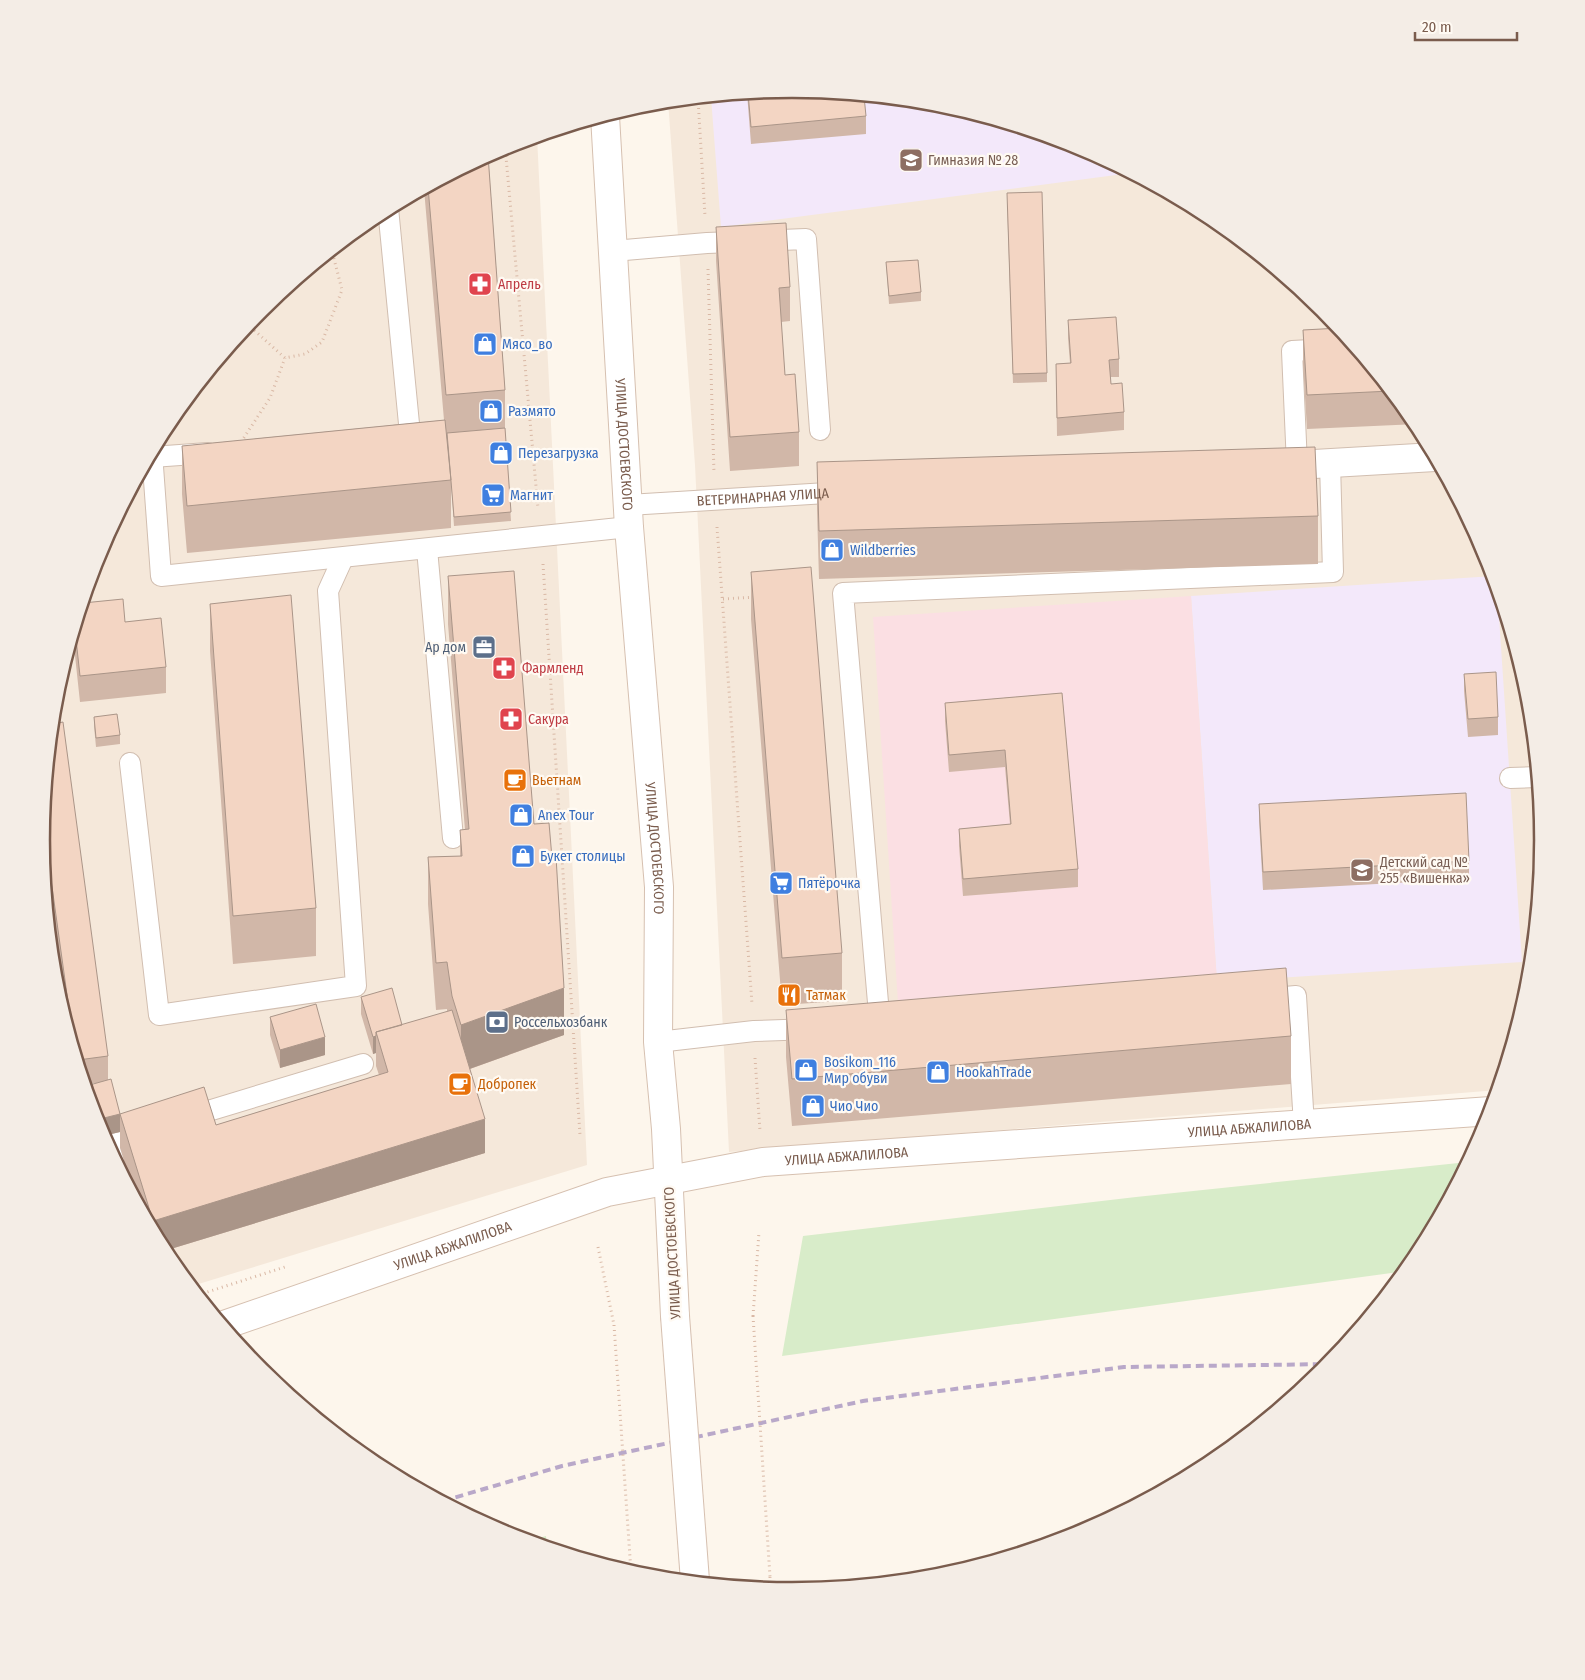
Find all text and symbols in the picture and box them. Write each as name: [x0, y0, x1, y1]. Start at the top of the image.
scale bar: [1415, 10, 1518, 42]
text: 20 m: [1422, 18, 1452, 36]
school or university icon: Гимназия № 28: [898, 147, 924, 173]
place label: Гимназия № 28: [928, 152, 1018, 169]
pharmacy icon: Апрель: [467, 271, 493, 297]
place label: Апрель: [498, 276, 541, 293]
shop icon: Мясо_во: [472, 331, 498, 357]
place label: Мясо_во: [502, 336, 553, 353]
street label: УЛИЦА ДОСТОЕВСКОГО: [611, 377, 636, 511]
shop icon: Размято: [478, 398, 504, 424]
place label: Размято: [508, 403, 556, 420]
shop icon: Перезагрузка: [488, 440, 514, 466]
place label: Перезагрузка: [518, 445, 599, 462]
supermarket icon: Магнит: [480, 482, 506, 508]
street label: ВЕТЕРИНАРНАЯ УЛИЦА: [696, 485, 830, 510]
place label: Магнит: [510, 487, 553, 504]
shop icon: Wildberries: [819, 537, 845, 563]
place label: Wildberries: [850, 542, 916, 559]
office icon: Ар дом: [471, 634, 497, 660]
place label: Ар дом: [425, 639, 466, 656]
pharmacy icon: Фармленд: [491, 655, 517, 681]
place label: Фармленд: [522, 660, 584, 677]
pharmacy icon: Сакура: [498, 706, 524, 732]
place label: Сакура: [528, 711, 569, 728]
cafe icon: Вьетнам: [502, 767, 528, 793]
place label: Вьетнам: [532, 772, 581, 789]
street label: УЛИЦА ДОСТОЕВСКОГО: [641, 780, 667, 915]
shop icon: Anex Tour: [508, 802, 534, 828]
place label: Anex Tour: [538, 807, 594, 824]
shop icon: Букет столицы: [510, 843, 536, 869]
place label: Букет столицы: [540, 848, 626, 865]
place label: Детский сад № 255 «Вишенка»: [1379, 854, 1470, 887]
school or university icon: Детский сад № 255 «Вишенка»: [1349, 857, 1375, 883]
supermarket icon: Пятёрочка: [768, 870, 794, 896]
place label: Пятёрочка: [798, 875, 861, 892]
restaurant icon: Татмак: [776, 982, 802, 1008]
place label: Татмак: [806, 987, 846, 1004]
bank icon: Россельхозбанк: [484, 1009, 510, 1035]
place label: Россельхозбанк: [514, 1014, 608, 1031]
place label: Bosikom_116 Мир обуви: [824, 1054, 896, 1087]
shop icon: Bosikom_116 Мир обуви: [793, 1057, 819, 1083]
shop icon: HookahTrade: [925, 1059, 951, 1085]
place label: HookahTrade: [956, 1064, 1032, 1081]
cafe icon: Добропек: [447, 1071, 473, 1097]
place label: Добропек: [477, 1076, 537, 1093]
shop icon: Чио Чио: [800, 1093, 826, 1119]
place label: Чио Чио: [830, 1098, 878, 1115]
street label: УЛИЦА АБЖАЛИЛОВА: [1186, 1116, 1312, 1141]
street label: УЛИЦА АБЖАЛИЛОВА: [783, 1144, 909, 1170]
street label: УЛИЦА ДОСТОЕВСКОГО: [661, 1186, 685, 1321]
street label: УЛИЦА АБЖАЛИЛОВА: [391, 1218, 514, 1275]

